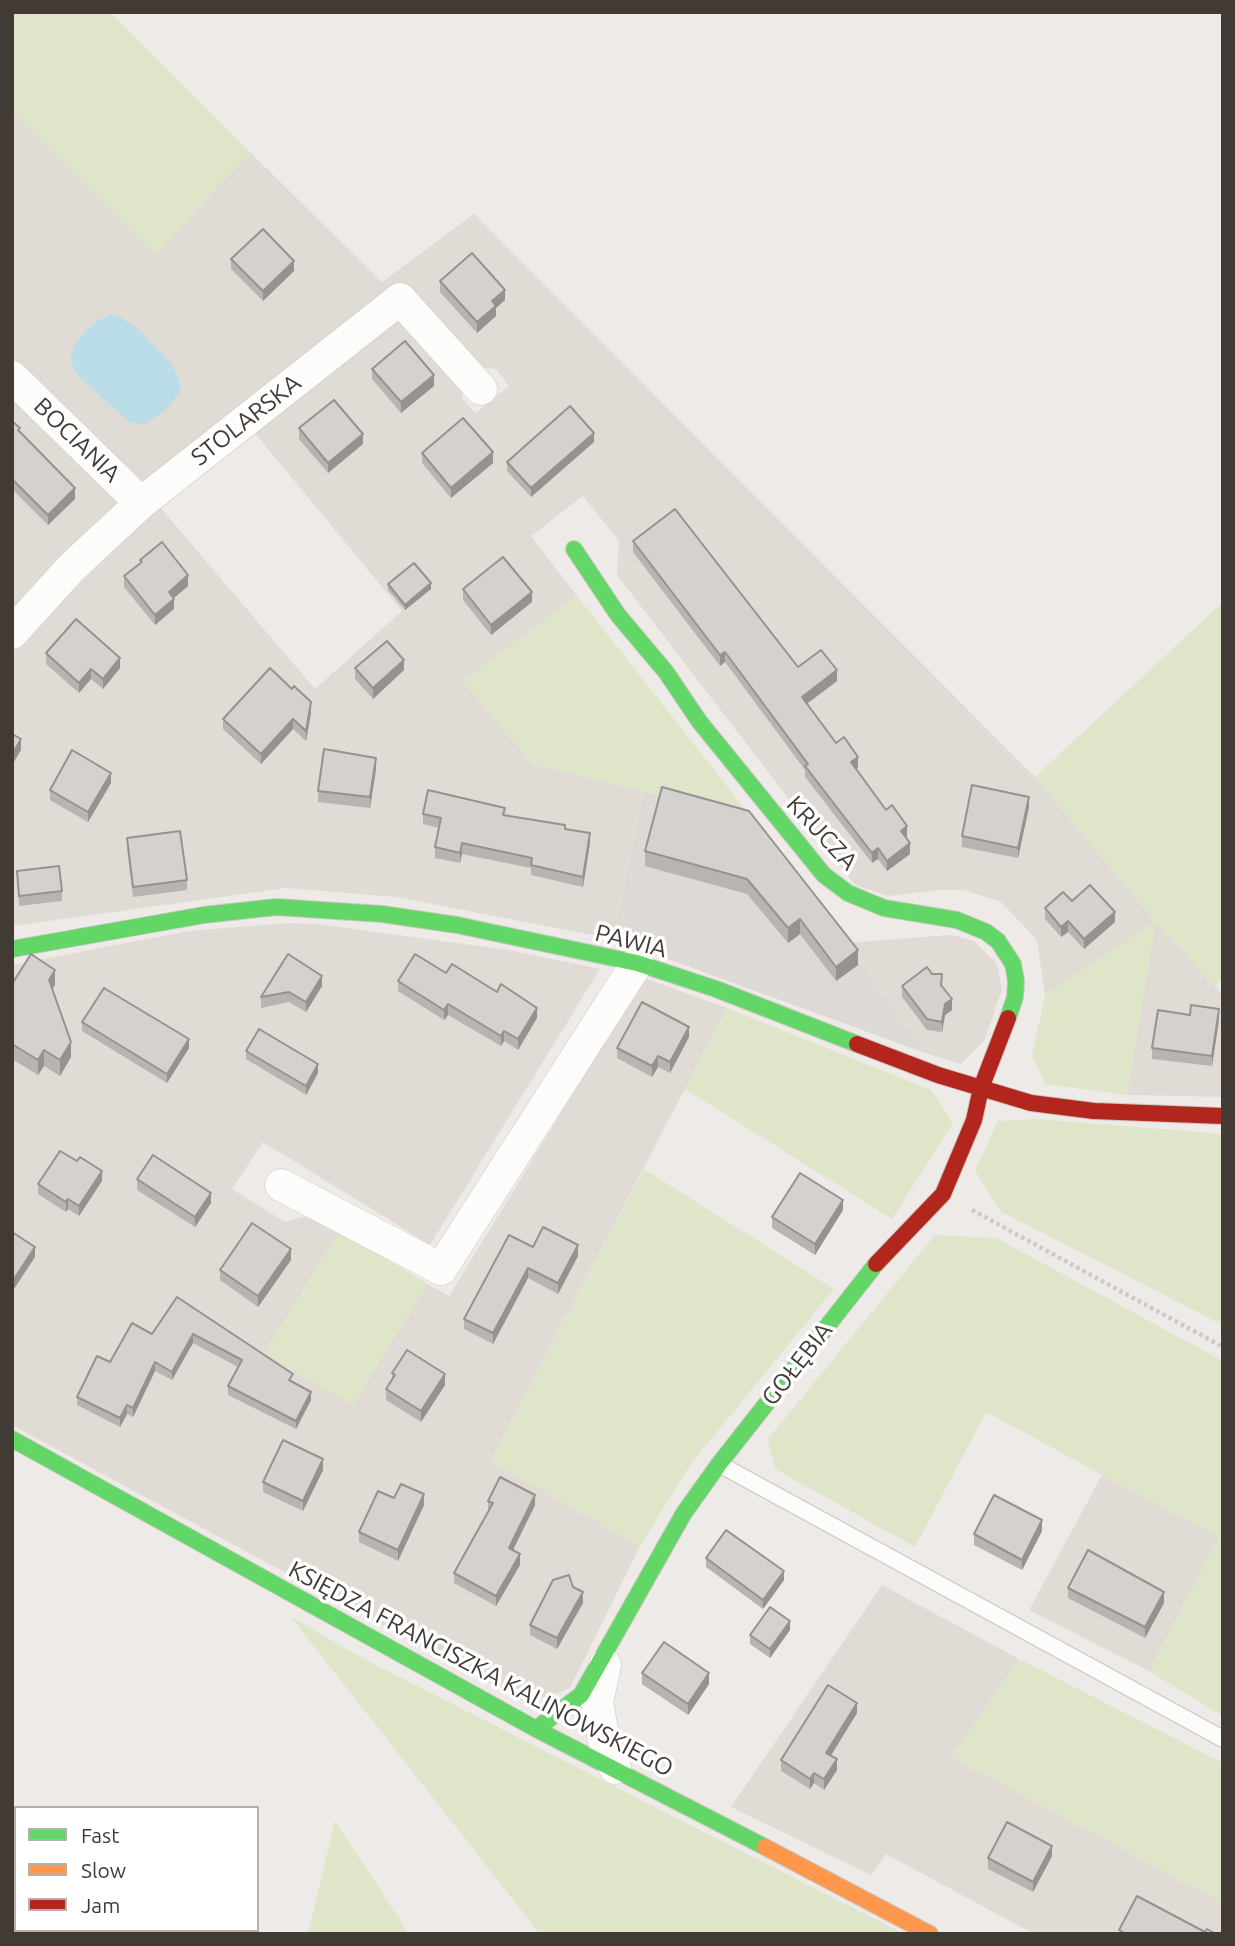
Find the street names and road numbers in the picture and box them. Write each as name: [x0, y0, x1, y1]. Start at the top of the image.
street label: STOLARSKA: [185, 368, 307, 472]
street label: BOCIANIA: [28, 392, 126, 488]
street label: KRUCZA: [781, 790, 863, 876]
street label: PAWIA: [592, 918, 670, 964]
street label: GOŁĘBIA: [756, 1317, 838, 1411]
street label: KSIĘDZA FRANCISZKA KALINOWSKIEGO: [284, 1555, 678, 1783]

